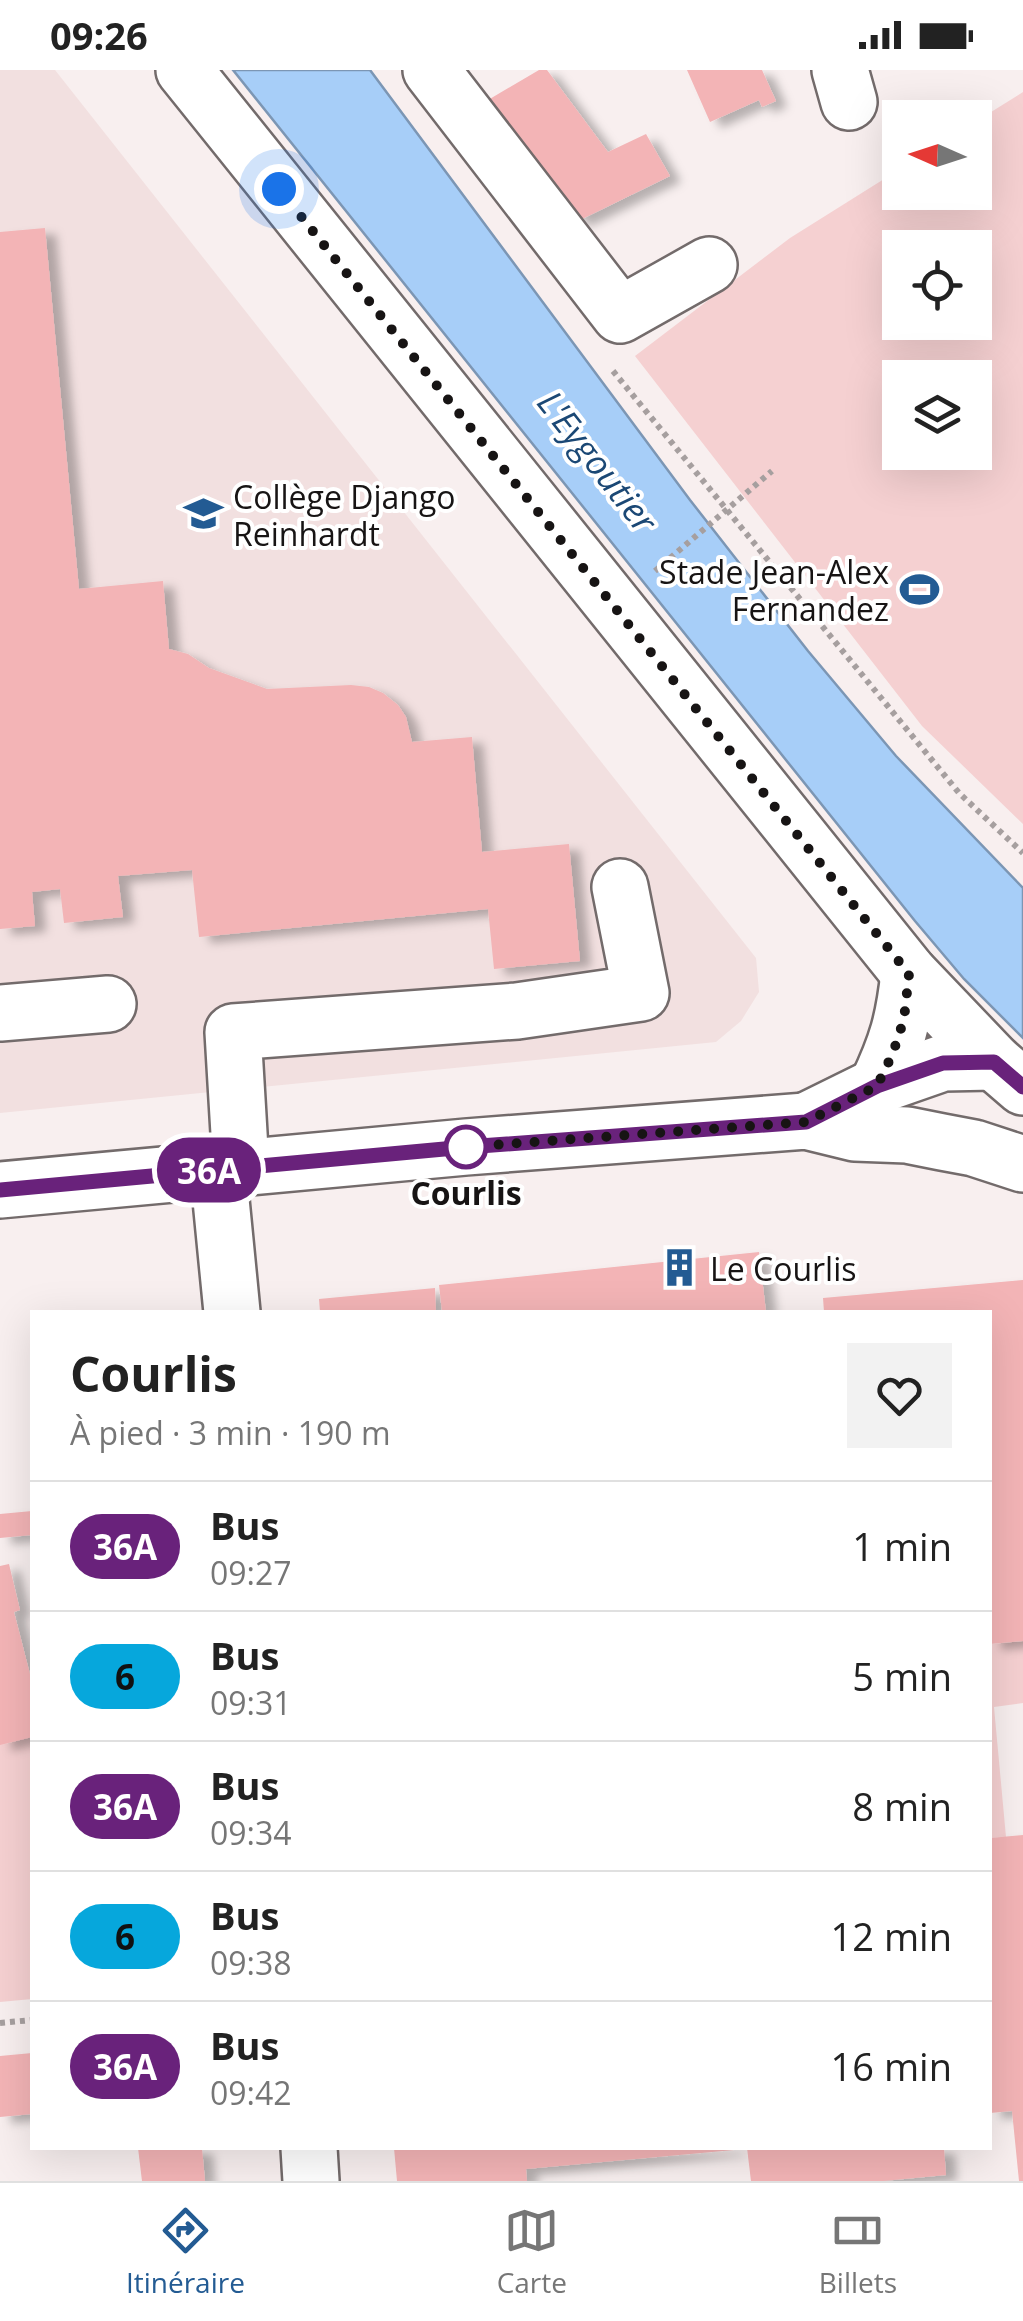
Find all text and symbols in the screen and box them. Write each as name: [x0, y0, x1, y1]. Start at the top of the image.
text: 09:26: [50, 9, 148, 61]
north arrow: [882, 100, 992, 210]
map controls: [882, 100, 992, 470]
your location: [254, 164, 304, 214]
button: locate: [882, 230, 992, 340]
button: layers: [882, 360, 992, 470]
water label: L'Eygoutier: [528, 380, 669, 543]
place label: Collège Django Reinhardt: [233, 475, 456, 555]
school or university icon: Collège Django Reinhardt: [182, 493, 224, 535]
place label: Stade Jean-Alex Fernandez: [659, 550, 889, 630]
sports icon: Stade Jean-Alex Fernandez: [898, 568, 940, 610]
marker: Courlis: [445, 1126, 487, 1168]
line badge: 36A: [152, 1138, 266, 1202]
text: 36A: [177, 1147, 241, 1194]
place label: Courlis: [410, 1171, 522, 1214]
building icon: Le Courlis: [659, 1247, 701, 1289]
place label: Le Courlis: [710, 1247, 857, 1290]
text: Courlis: [70, 1341, 237, 1406]
button: heart: [847, 1343, 952, 1448]
text: À pied · 3 min · 190 m: [70, 1411, 391, 1454]
text: Bus: [210, 1499, 279, 1551]
text: 1 min: [852, 1520, 952, 1572]
text: 36A: [93, 1523, 157, 1570]
text: 09:27: [210, 1551, 292, 1594]
text: Bus: [210, 1629, 279, 1681]
text: 5 min: [852, 1650, 952, 1702]
text: 6: [115, 1653, 135, 1700]
text: 09:31: [210, 1681, 292, 1724]
text: Bus: [210, 1759, 279, 1811]
text: 8 min: [852, 1780, 952, 1832]
text: 36A: [93, 1783, 157, 1830]
text: 09:34: [210, 1811, 292, 1854]
text: Bus: [210, 1889, 279, 1941]
text: 12 min: [831, 1910, 952, 1962]
text: 6: [115, 1913, 135, 1960]
text: 09:38: [210, 1941, 292, 1984]
text: Bus: [210, 2019, 279, 2071]
text: 16 min: [831, 2040, 952, 2092]
text: 36A: [93, 2043, 157, 2090]
text: 09:42: [210, 2071, 292, 2114]
tab: Itinéraire: [126, 2203, 245, 2301]
tab: Carte: [497, 2203, 567, 2301]
tab: Billets: [819, 2203, 897, 2301]

